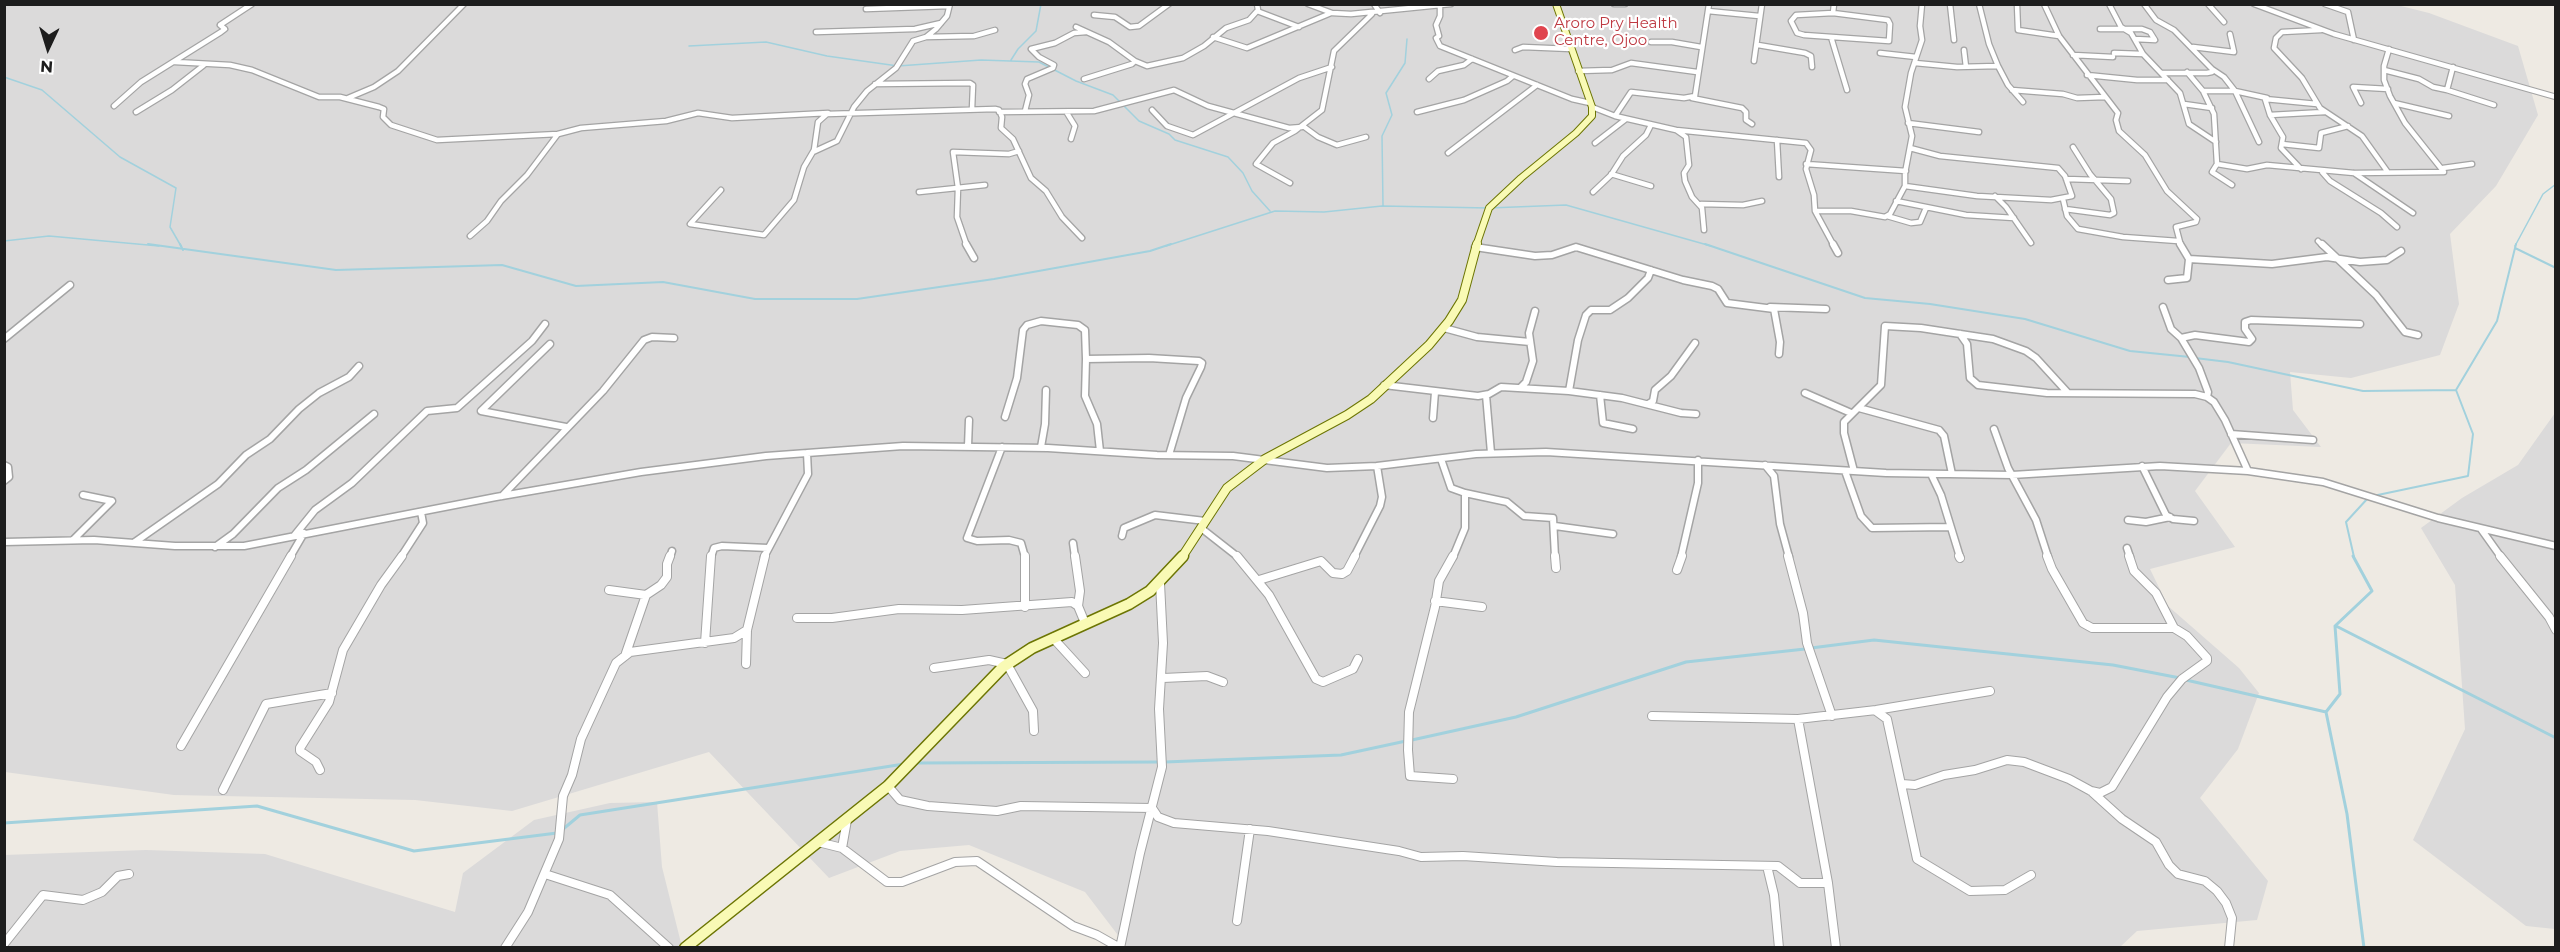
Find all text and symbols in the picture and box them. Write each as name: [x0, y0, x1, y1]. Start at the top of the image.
place label: Aroro Pry Health Centre, Ojoo: [1554, 15, 1678, 50]
north arrow: [18, 18, 78, 78]
marker: Aroro Pry Health Centre, Ojoo: [1532, 24, 1550, 42]
text: N: [40, 57, 54, 76]

